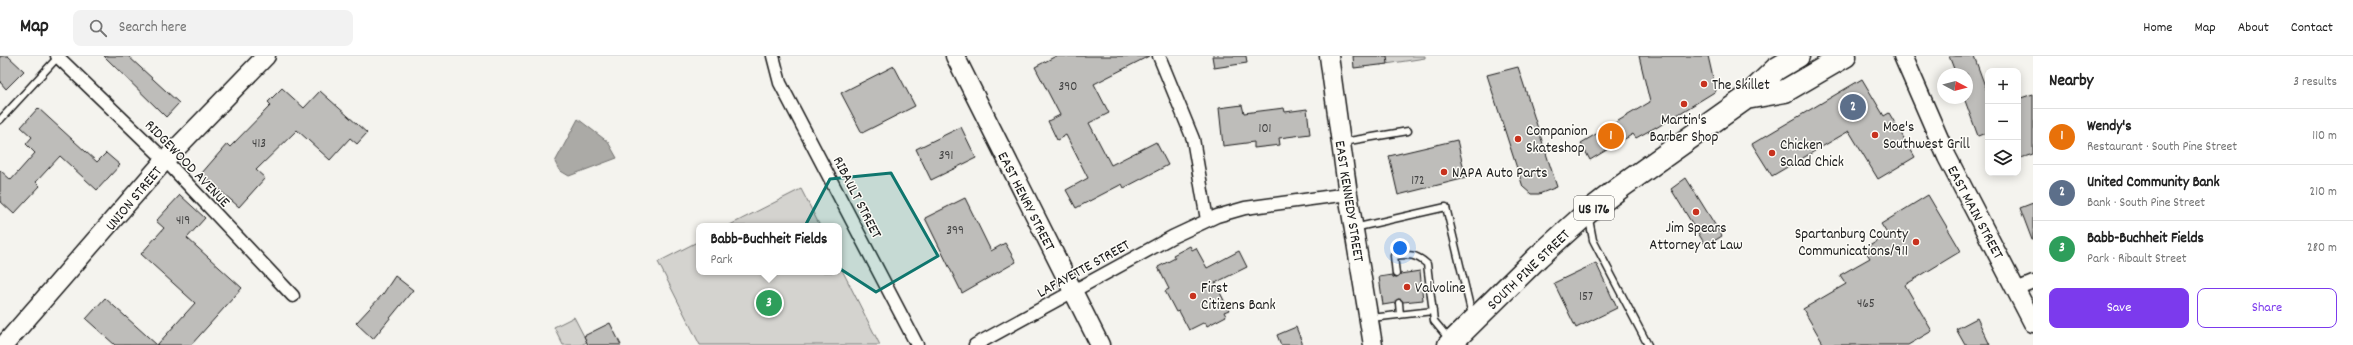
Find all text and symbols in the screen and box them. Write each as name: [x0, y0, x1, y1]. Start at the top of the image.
search box: [73, 10, 353, 46]
text: Map: [20, 14, 49, 41]
icon: search: [87, 17, 109, 39]
text: Search here: [119, 17, 187, 39]
text: Home: [2143, 18, 2172, 38]
text: Map: [2194, 18, 2216, 38]
text: About: [2238, 18, 2269, 38]
text: Contact: [2291, 18, 2333, 38]
north arrow: [1937, 68, 1973, 104]
map controls: [1985, 68, 2021, 176]
button: +: [1985, 68, 2021, 104]
text: Nearby: [2049, 70, 2093, 94]
text: 3 results: [2293, 73, 2337, 92]
place label: The Skillet: [1712, 75, 1770, 97]
house number: 390: [1059, 78, 1077, 97]
marker: The Skillet: [1699, 79, 1709, 89]
pin: 2: [1840, 92, 1866, 122]
marker: Martin's Barber Shop: [1679, 99, 1689, 109]
button: −: [1985, 104, 2021, 140]
place label: Martin's Barber Shop: [1650, 110, 1719, 149]
street label: RIDGEWOOD AVENUE: [139, 115, 234, 213]
text: Wendy's: [2087, 116, 2132, 138]
place label: Moe's Southwest Grill: [1883, 117, 1970, 156]
house number: 101: [1259, 120, 1271, 139]
place label: Companion Skateshop: [1526, 121, 1588, 160]
pin: 1: [1598, 121, 1624, 151]
text: 1: [2061, 127, 2063, 146]
text: 110 m: [2312, 127, 2337, 146]
marker: Moe's Southwest Grill: [1870, 130, 1880, 140]
marker: Companion Skateshop: [1513, 134, 1523, 144]
house number: 413: [252, 135, 266, 154]
place label: Chicken Salad Chick: [1780, 135, 1844, 174]
text: Restaurant · South Pine Street: [2087, 138, 2237, 157]
street label: EAST KENNEDY STREET: [1328, 139, 1368, 264]
button: layers: [1985, 140, 2021, 176]
house number: 391: [939, 147, 953, 166]
street label: EAST HENRY STREET: [991, 148, 1060, 255]
marker: Chicken Salad Chick: [1767, 148, 1777, 158]
street label: RIBAULT STREET: [826, 153, 886, 243]
street label: UNION STREET: [101, 162, 168, 236]
street label: EAST MAIN STREET: [1940, 162, 2008, 264]
place label: NAPA Auto Parts: [1452, 163, 1548, 185]
marker: NAPA Auto Parts: [1439, 167, 1449, 177]
house number: 172: [1411, 172, 1425, 191]
text: United Community Bank: [2087, 172, 2220, 194]
text: 2: [2059, 183, 2065, 202]
text: 210 m: [2309, 183, 2337, 202]
text: Bank · South Pine Street: [2087, 194, 2205, 213]
road number: US 176: [1574, 196, 1614, 220]
marker: Jim Spears Attorney at Law: [1691, 207, 1701, 217]
house number: 419: [176, 212, 190, 231]
place label: Jim Spears Attorney at Law: [1649, 218, 1743, 257]
house number: 399: [946, 222, 964, 241]
popup: [696, 223, 842, 275]
place label: Spartanburg County Communications/911: [1795, 224, 1909, 263]
street label: SOUTH PINE STREET: [1483, 225, 1576, 316]
text: Babb-Buchheit Fields: [2087, 228, 2204, 250]
text: Babb-Buchheit Fields: [711, 229, 827, 251]
street label: LAFAYETTE STREET: [1033, 235, 1134, 304]
marker: Spartanburg County Communications/911: [1911, 237, 1921, 247]
your location: [1390, 238, 1410, 258]
text: 3: [2059, 239, 2065, 258]
text: 280 m: [2307, 239, 2337, 258]
text: Park · Ribault Street: [2087, 250, 2187, 269]
text: Park: [711, 251, 733, 270]
place label: First Citizens Bank: [1201, 278, 1276, 317]
place label: Valvoline: [1415, 278, 1466, 300]
marker: Valvoline: [1402, 282, 1412, 292]
pin: 3: [756, 288, 782, 318]
house number: 157: [1579, 288, 1593, 307]
button: Save: [2049, 288, 2189, 328]
button: Share: [2197, 288, 2337, 328]
marker: First Citizens Bank: [1188, 291, 1198, 301]
house number: 465: [1857, 295, 1875, 314]

